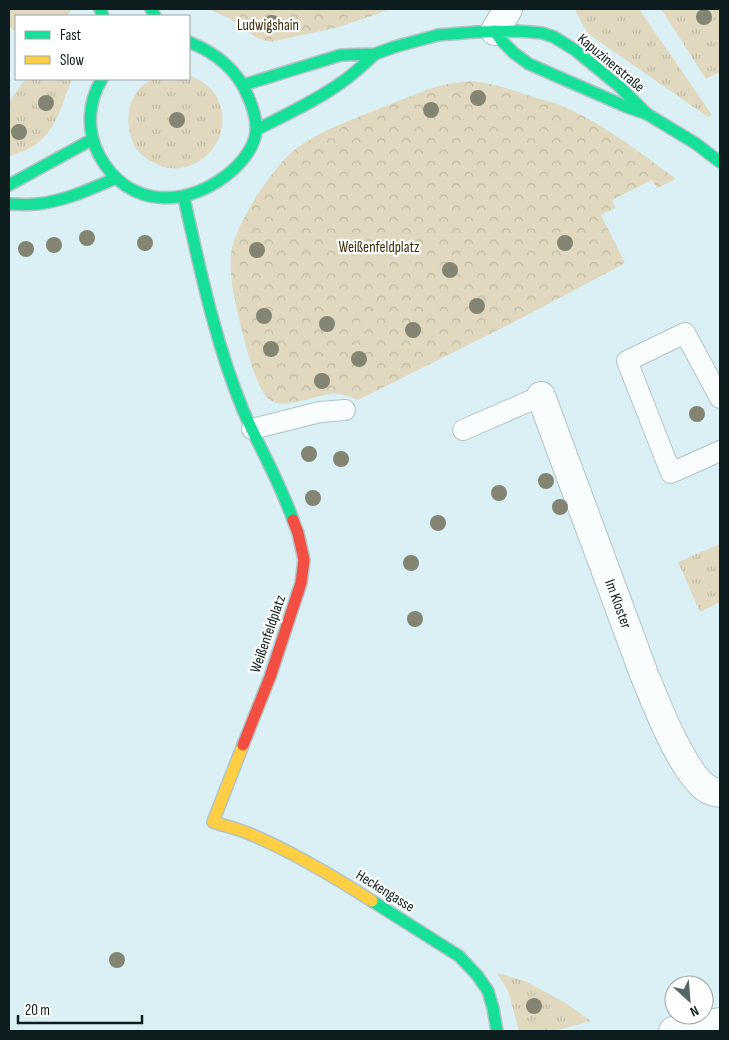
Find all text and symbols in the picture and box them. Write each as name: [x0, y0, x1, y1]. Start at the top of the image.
legend: [15, 15, 190, 80]
park label: Ludwigshain: [237, 16, 299, 35]
text: Fast: [60, 26, 82, 45]
street label: Kapuzinerstraße: [574, 29, 648, 97]
text: Slow: [60, 51, 84, 70]
park label: Weißenfeldplatz: [338, 238, 420, 257]
street label: Im Kloster: [600, 577, 636, 632]
street label: Weißenfeldplatz: [246, 592, 290, 675]
street label: Heckengasse: [352, 866, 418, 916]
north arrow: [664, 975, 714, 1025]
scale bar: [18, 992, 141, 1024]
text: 20 m: [25, 1001, 50, 1020]
text: N: [687, 1002, 702, 1021]

